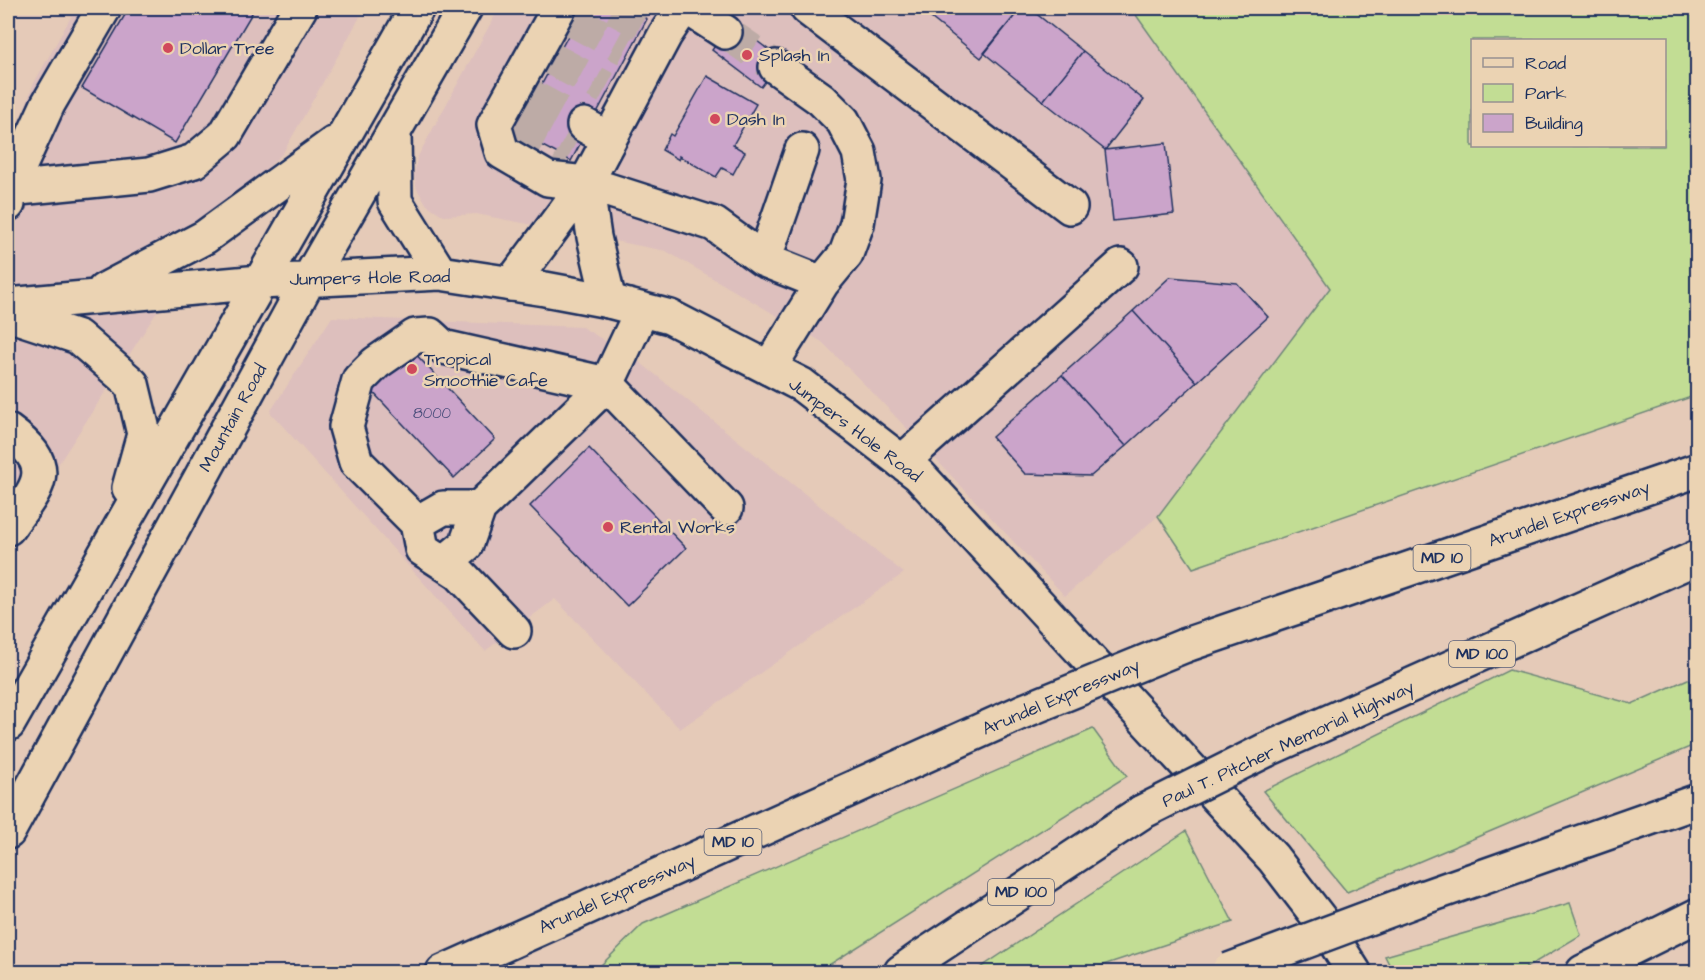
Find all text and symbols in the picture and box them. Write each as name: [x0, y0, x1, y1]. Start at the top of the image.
place label: Dollar Tree: [180, 36, 275, 61]
legend: [1471, 39, 1666, 147]
marker: Dollar Tree: [161, 41, 175, 55]
place label: Splash In: [759, 43, 829, 68]
marker: Splash In: [740, 48, 754, 62]
text: Road: [1525, 51, 1566, 76]
text: Park: [1525, 81, 1567, 106]
place label: Dash In: [727, 107, 785, 132]
text: Building: [1525, 111, 1583, 137]
marker: Dash In: [708, 112, 722, 126]
street label: Jumpers Hole Road: [289, 264, 451, 292]
place label: Tropical Smoothie Cafe: [424, 347, 548, 393]
street label: Mountain Road: [193, 360, 273, 476]
marker: Tropical Smoothie Cafe: [405, 362, 419, 376]
street label: Jumpers Hole Road: [783, 372, 927, 488]
house number: 8000: [413, 403, 452, 424]
street label: Arundel Expressway: [1485, 475, 1653, 554]
place label: Rental Works: [620, 515, 735, 540]
marker: Rental Works: [601, 520, 615, 534]
road number: MD 10: [1414, 545, 1470, 571]
road number: MD 100: [1449, 641, 1515, 667]
street label: Arundel Expressway: [978, 652, 1144, 742]
street label: Paul T. Pitcher Memorial Highway: [1158, 674, 1419, 814]
road number: MD 10: [704, 829, 762, 855]
street label: Arundel Expressway: [535, 848, 700, 941]
road number: MD 100: [988, 879, 1054, 905]

